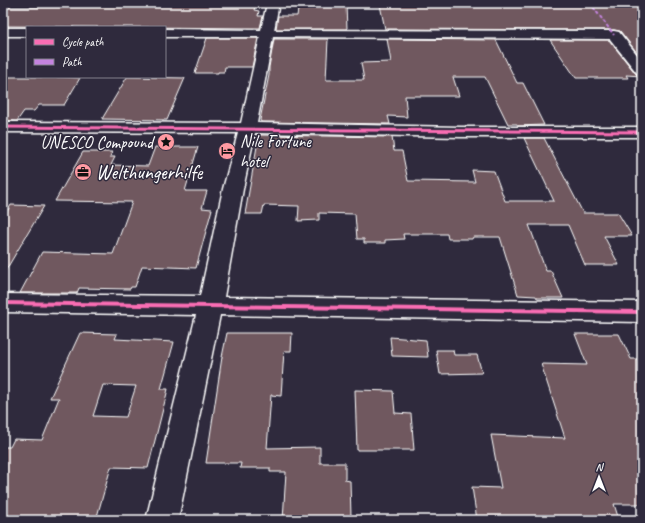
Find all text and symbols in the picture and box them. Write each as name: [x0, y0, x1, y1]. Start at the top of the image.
legend: [26, 26, 166, 78]
text: Cycle path: [62, 34, 104, 50]
text: Path: [62, 54, 82, 70]
place label: Nile Fortune hotel: [240, 131, 312, 172]
place label: UNESCO Compound: [41, 132, 155, 153]
place icon: UNESCO Compound: [156, 132, 176, 152]
hotel icon: Nile Fortune hotel: [217, 141, 237, 161]
place label: Welthungerhilfe: [96, 160, 204, 185]
office icon: Welthungerhilfe: [73, 162, 93, 182]
north arrow: [579, 457, 619, 497]
text: N: [596, 460, 605, 474]

